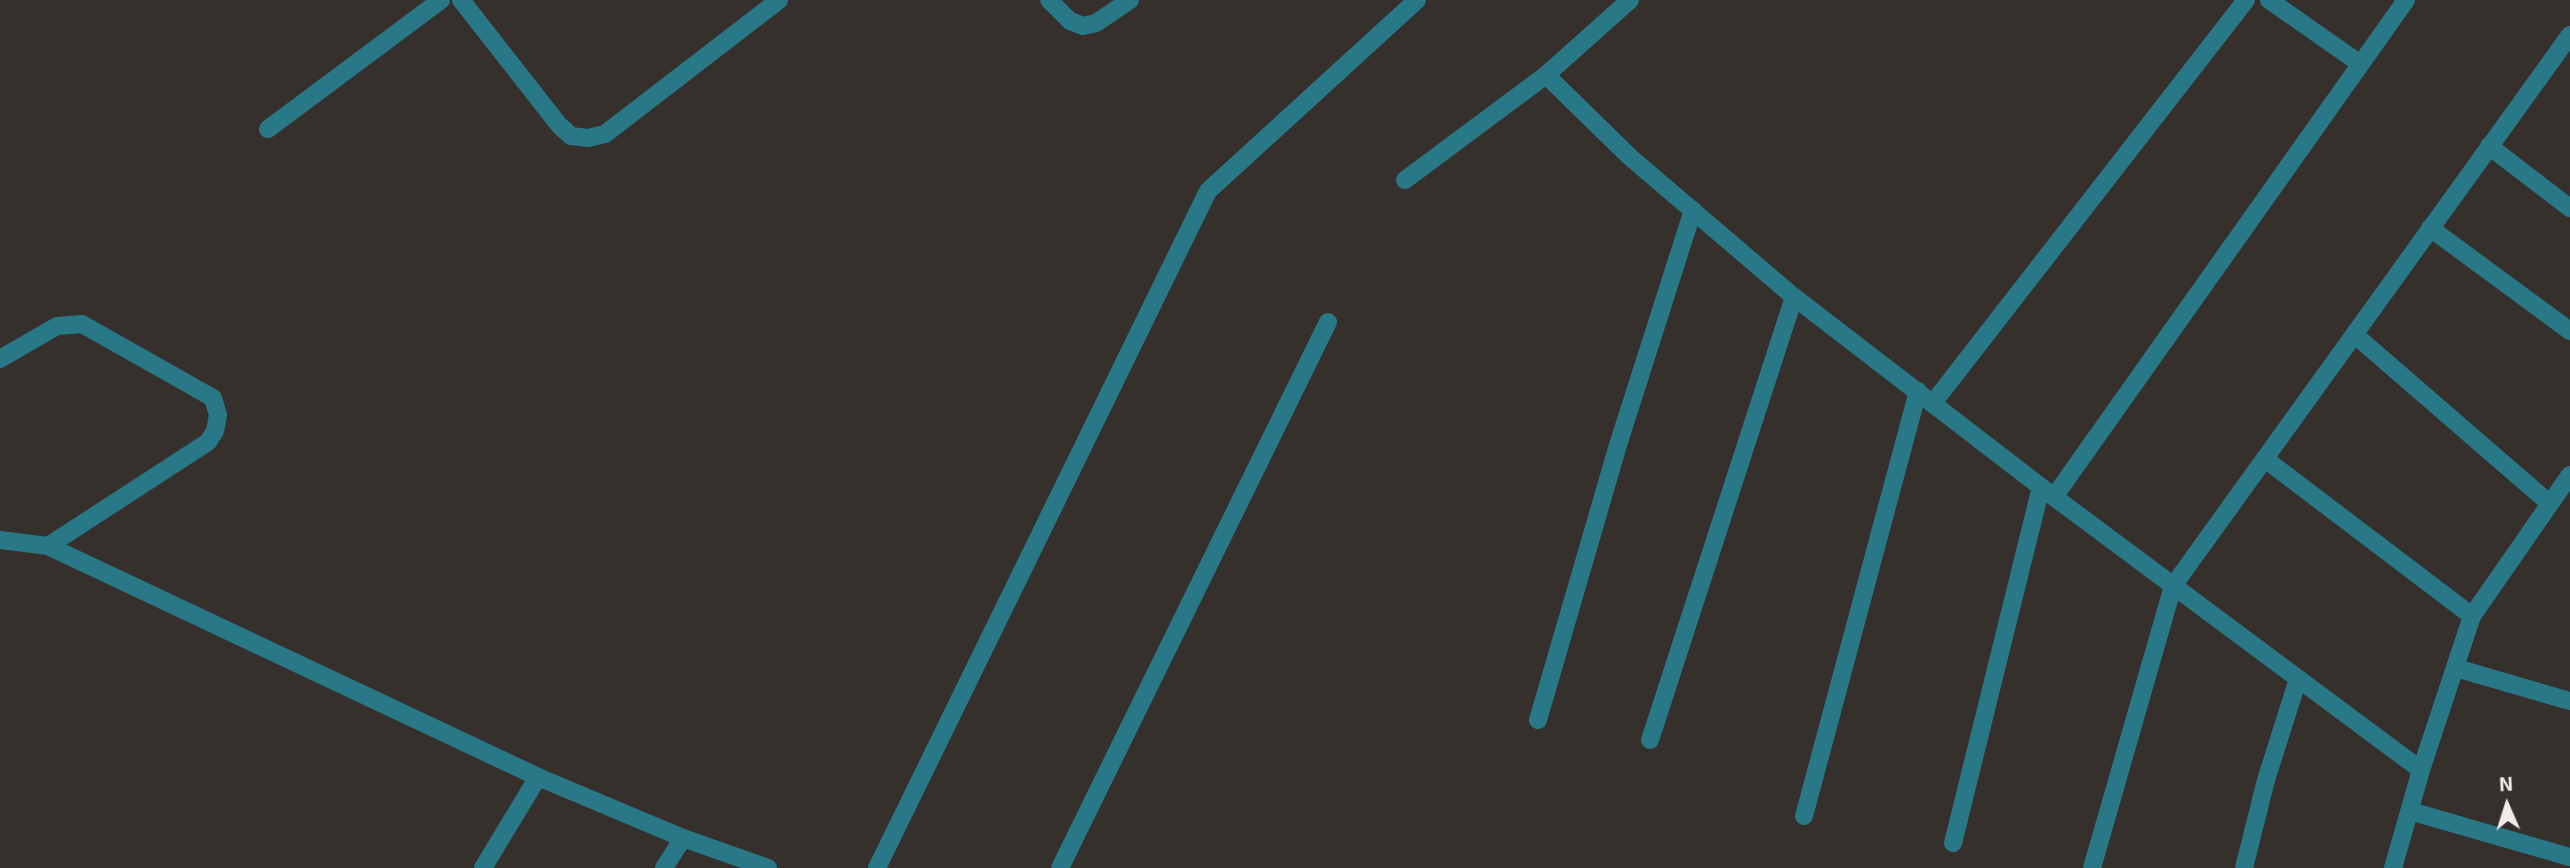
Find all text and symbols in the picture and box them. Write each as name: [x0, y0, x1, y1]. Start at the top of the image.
north arrow: [2472, 770, 2542, 840]
text: N: [2498, 772, 2513, 795]

